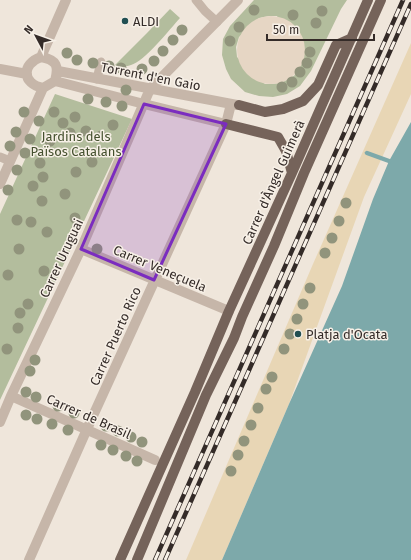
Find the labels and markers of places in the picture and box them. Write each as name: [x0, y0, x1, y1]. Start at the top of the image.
place label: ALDI: [133, 14, 159, 29]
marker: ALDI: [120, 16, 130, 26]
place label: Platja d'Ocata: [306, 327, 388, 342]
marker: Platja d'Ocata: [293, 329, 303, 339]

